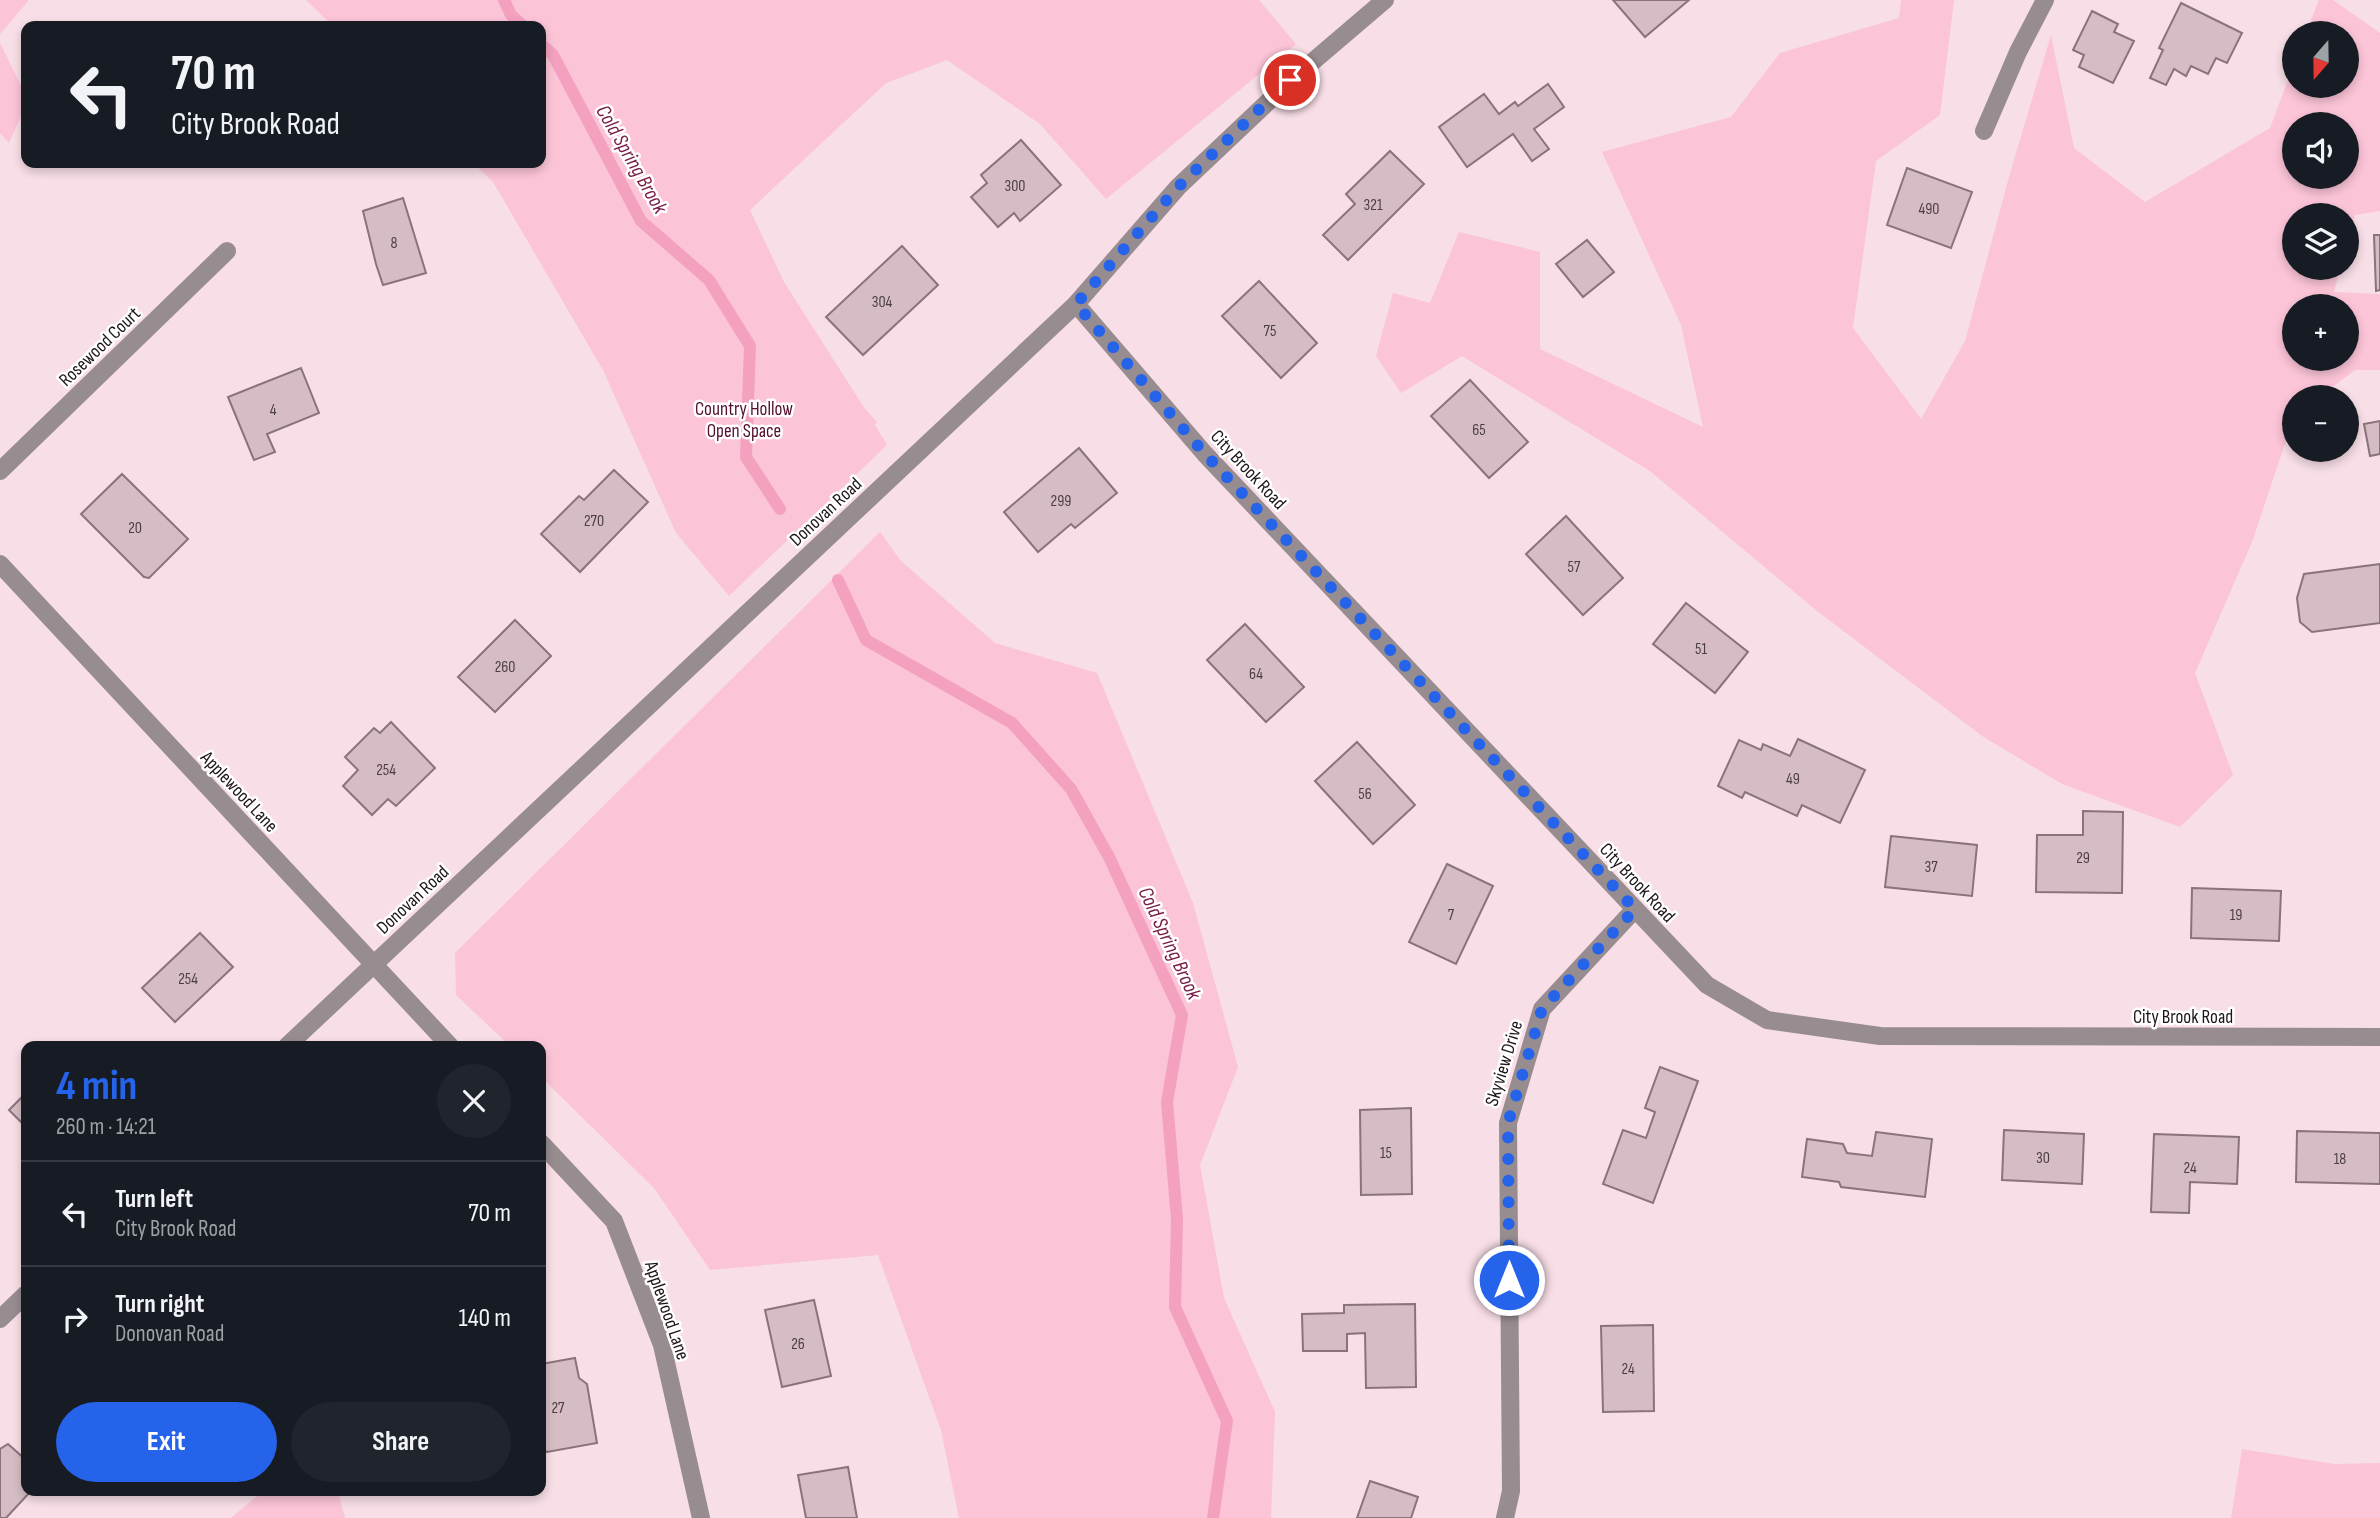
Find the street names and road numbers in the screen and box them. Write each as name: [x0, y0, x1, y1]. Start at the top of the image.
street label: Rosewood Court: [54, 302, 146, 392]
street label: City Brook Road: [1205, 426, 1290, 515]
street label: Donovan Road: [785, 473, 867, 551]
street label: Applewood Lane: [195, 746, 282, 837]
street label: City Brook Road: [1594, 839, 1679, 928]
street label: Donovan Road: [372, 861, 454, 939]
street label: City Brook Road: [2133, 1006, 2233, 1029]
street label: Skyview Drive: [1481, 1018, 1528, 1109]
street label: Applewood Lane: [639, 1257, 694, 1363]

